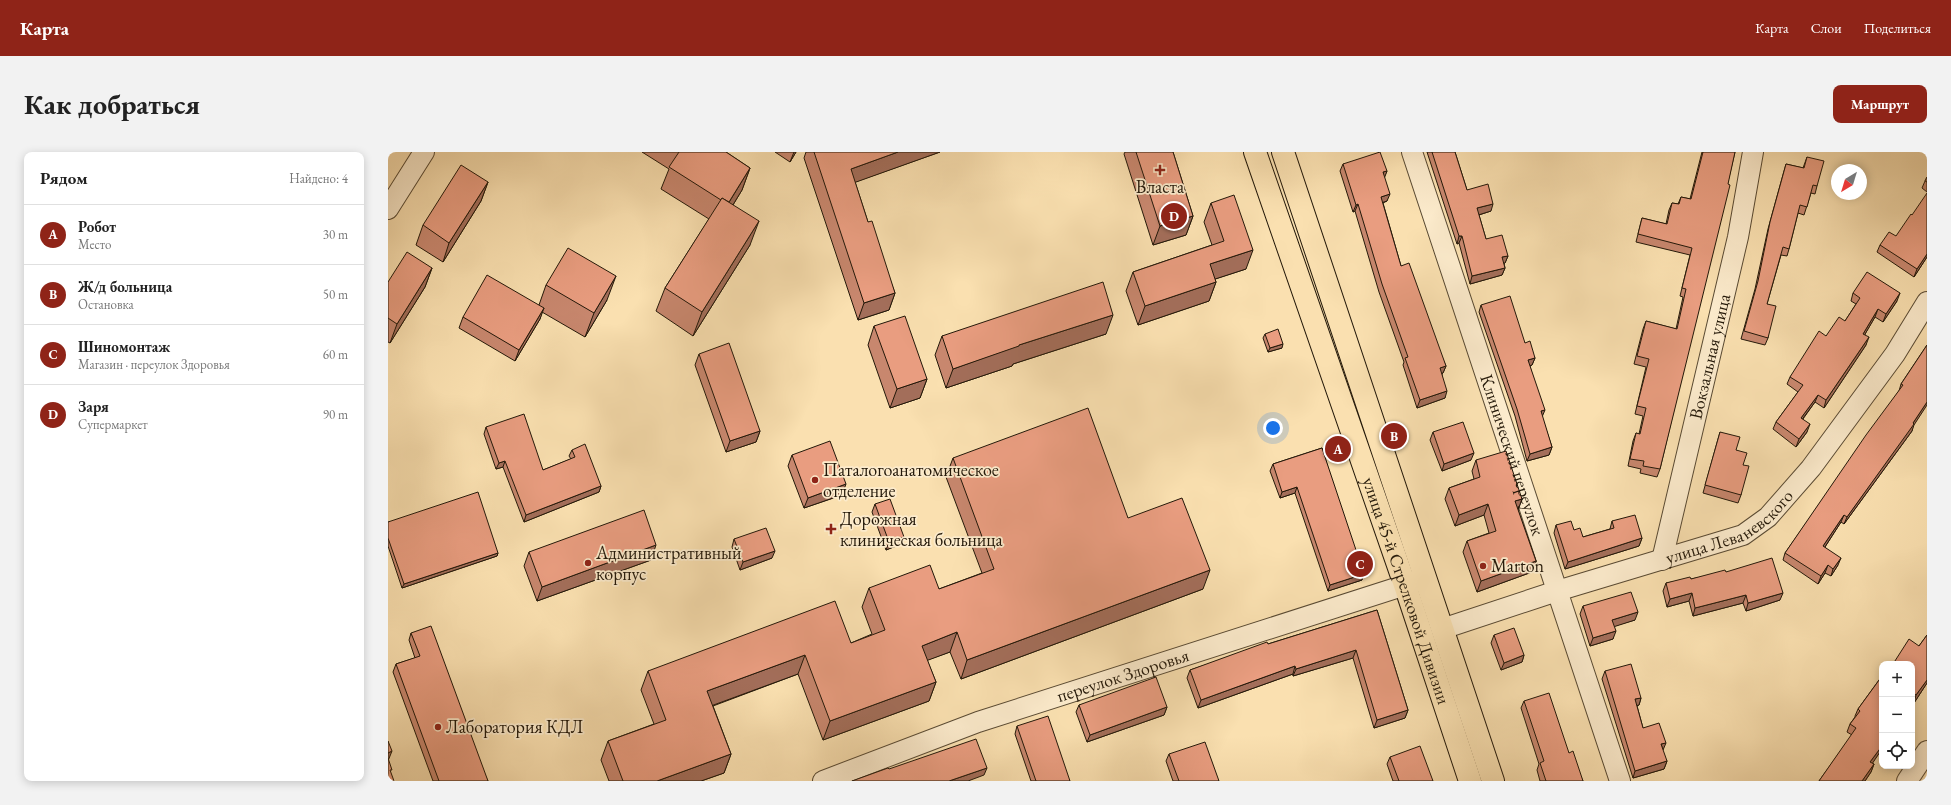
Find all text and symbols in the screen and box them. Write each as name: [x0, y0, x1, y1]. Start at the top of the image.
text: Карта: [20, 16, 69, 41]
text: Карта: [1755, 19, 1789, 37]
text: Слои: [1811, 19, 1842, 37]
text: Поделиться: [1864, 19, 1931, 37]
button: Маршрут: [1833, 85, 1927, 123]
text: Как добраться: [24, 86, 200, 122]
north arrow: [1831, 164, 1867, 200]
marker: Власта: [1155, 165, 1165, 175]
text: Рядом: [40, 167, 88, 189]
text: Найдено: 4: [289, 170, 348, 187]
place label: Власта: [1136, 175, 1185, 198]
pin: D: [1161, 201, 1187, 231]
text: Робот: [78, 217, 116, 236]
text: A: [48, 226, 58, 243]
text: 30 m: [323, 226, 348, 243]
text: Место: [78, 236, 111, 253]
text: Ж/д больница: [78, 277, 172, 296]
text: B: [49, 286, 57, 303]
text: 50 m: [323, 286, 348, 303]
street label: Вокзальная улица: [1684, 291, 1735, 421]
text: Остановка: [78, 296, 134, 313]
text: Шиномонтаж: [78, 337, 170, 356]
text: C: [48, 346, 58, 363]
text: 60 m: [323, 346, 348, 363]
text: Магазин · переулок Здоровья: [78, 356, 230, 373]
street label: Клинический переулок: [1475, 371, 1550, 539]
text: Заря: [78, 397, 109, 416]
text: D: [48, 406, 58, 423]
text: 90 m: [323, 406, 348, 423]
text: Супермаркет: [78, 416, 148, 433]
your location: [1263, 418, 1283, 438]
pin: B: [1381, 421, 1407, 451]
pin: A: [1325, 434, 1351, 464]
place label: Паталогоанатомическое отделение: [823, 458, 999, 502]
street label: улица 45-й Стрелковой Дивизии: [1357, 474, 1456, 708]
marker: Паталогоанатомическое отделение: [810, 475, 820, 485]
street label: улица Леваневского: [1663, 484, 1798, 569]
place label: Дорожная клиническая больница: [840, 507, 1004, 551]
marker: Дорожная клиническая больница: [825, 523, 837, 535]
place label: Административный корпус: [595, 541, 742, 585]
pin: C: [1347, 549, 1373, 579]
place label: Marton: [1491, 554, 1545, 577]
marker: Административный корпус: [583, 558, 593, 568]
marker: Marton: [1478, 561, 1488, 571]
street label: переулок Здоровья: [1054, 643, 1192, 707]
map controls: [1879, 661, 1915, 769]
button: +: [1879, 661, 1915, 697]
button: −: [1879, 697, 1915, 733]
place label: Лаборатория КДЛ: [446, 715, 584, 738]
marker: Лаборатория КДЛ: [433, 722, 443, 732]
button: locate: [1879, 733, 1915, 769]

